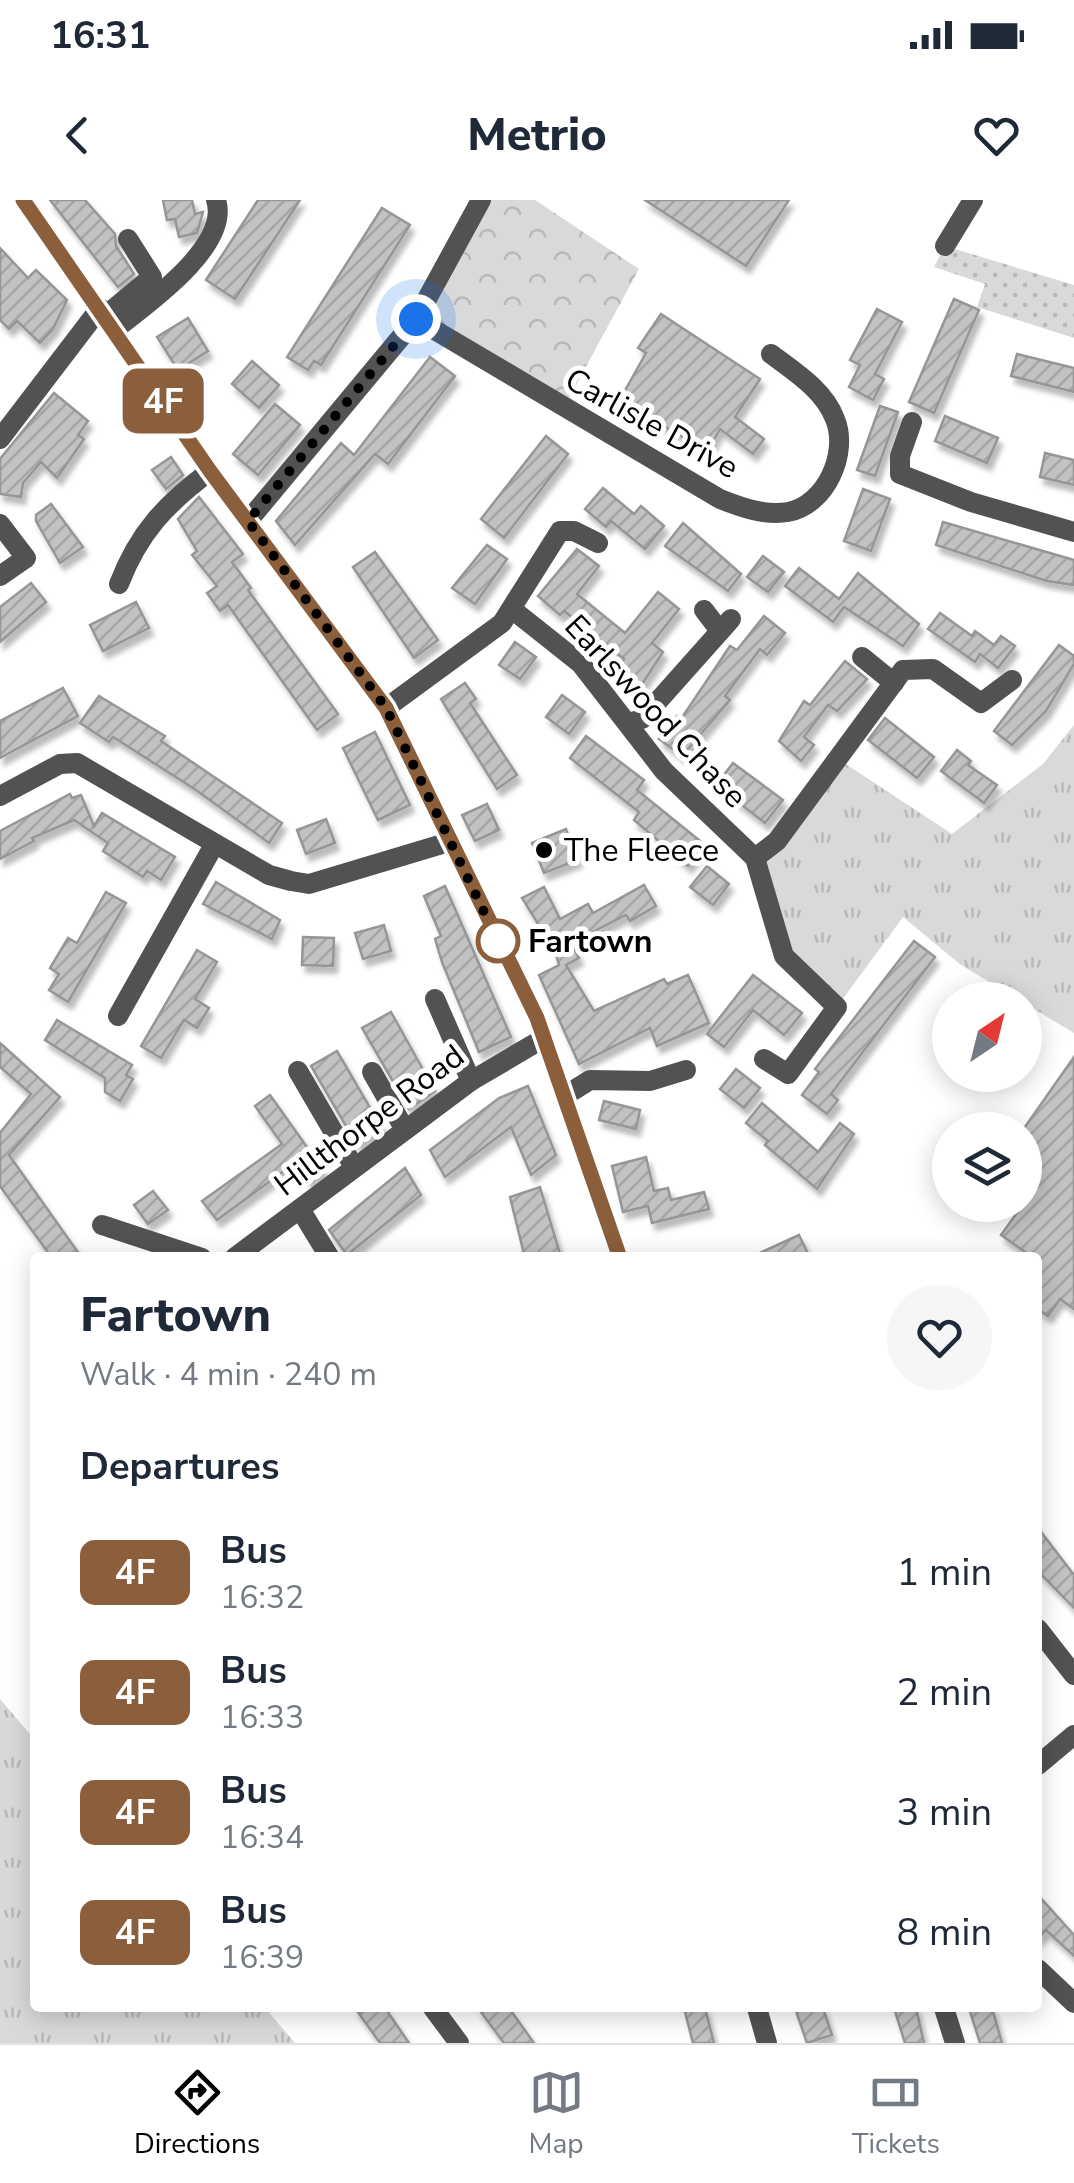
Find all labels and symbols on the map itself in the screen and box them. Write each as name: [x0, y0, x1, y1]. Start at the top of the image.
your location: [391, 294, 441, 344]
street label: Carlisle Drive: [557, 358, 746, 489]
line badge: 4F: [118, 368, 208, 434]
street label: Earlswood Chase: [555, 605, 756, 817]
place label: The Fleece: [564, 829, 719, 872]
marker: The Fleece: [533, 839, 555, 861]
marker: Fartown: [477, 920, 519, 962]
place label: Fartown: [528, 920, 653, 963]
north arrow: [932, 982, 1042, 1092]
street label: Hillthorpe Road: [266, 1035, 473, 1206]

